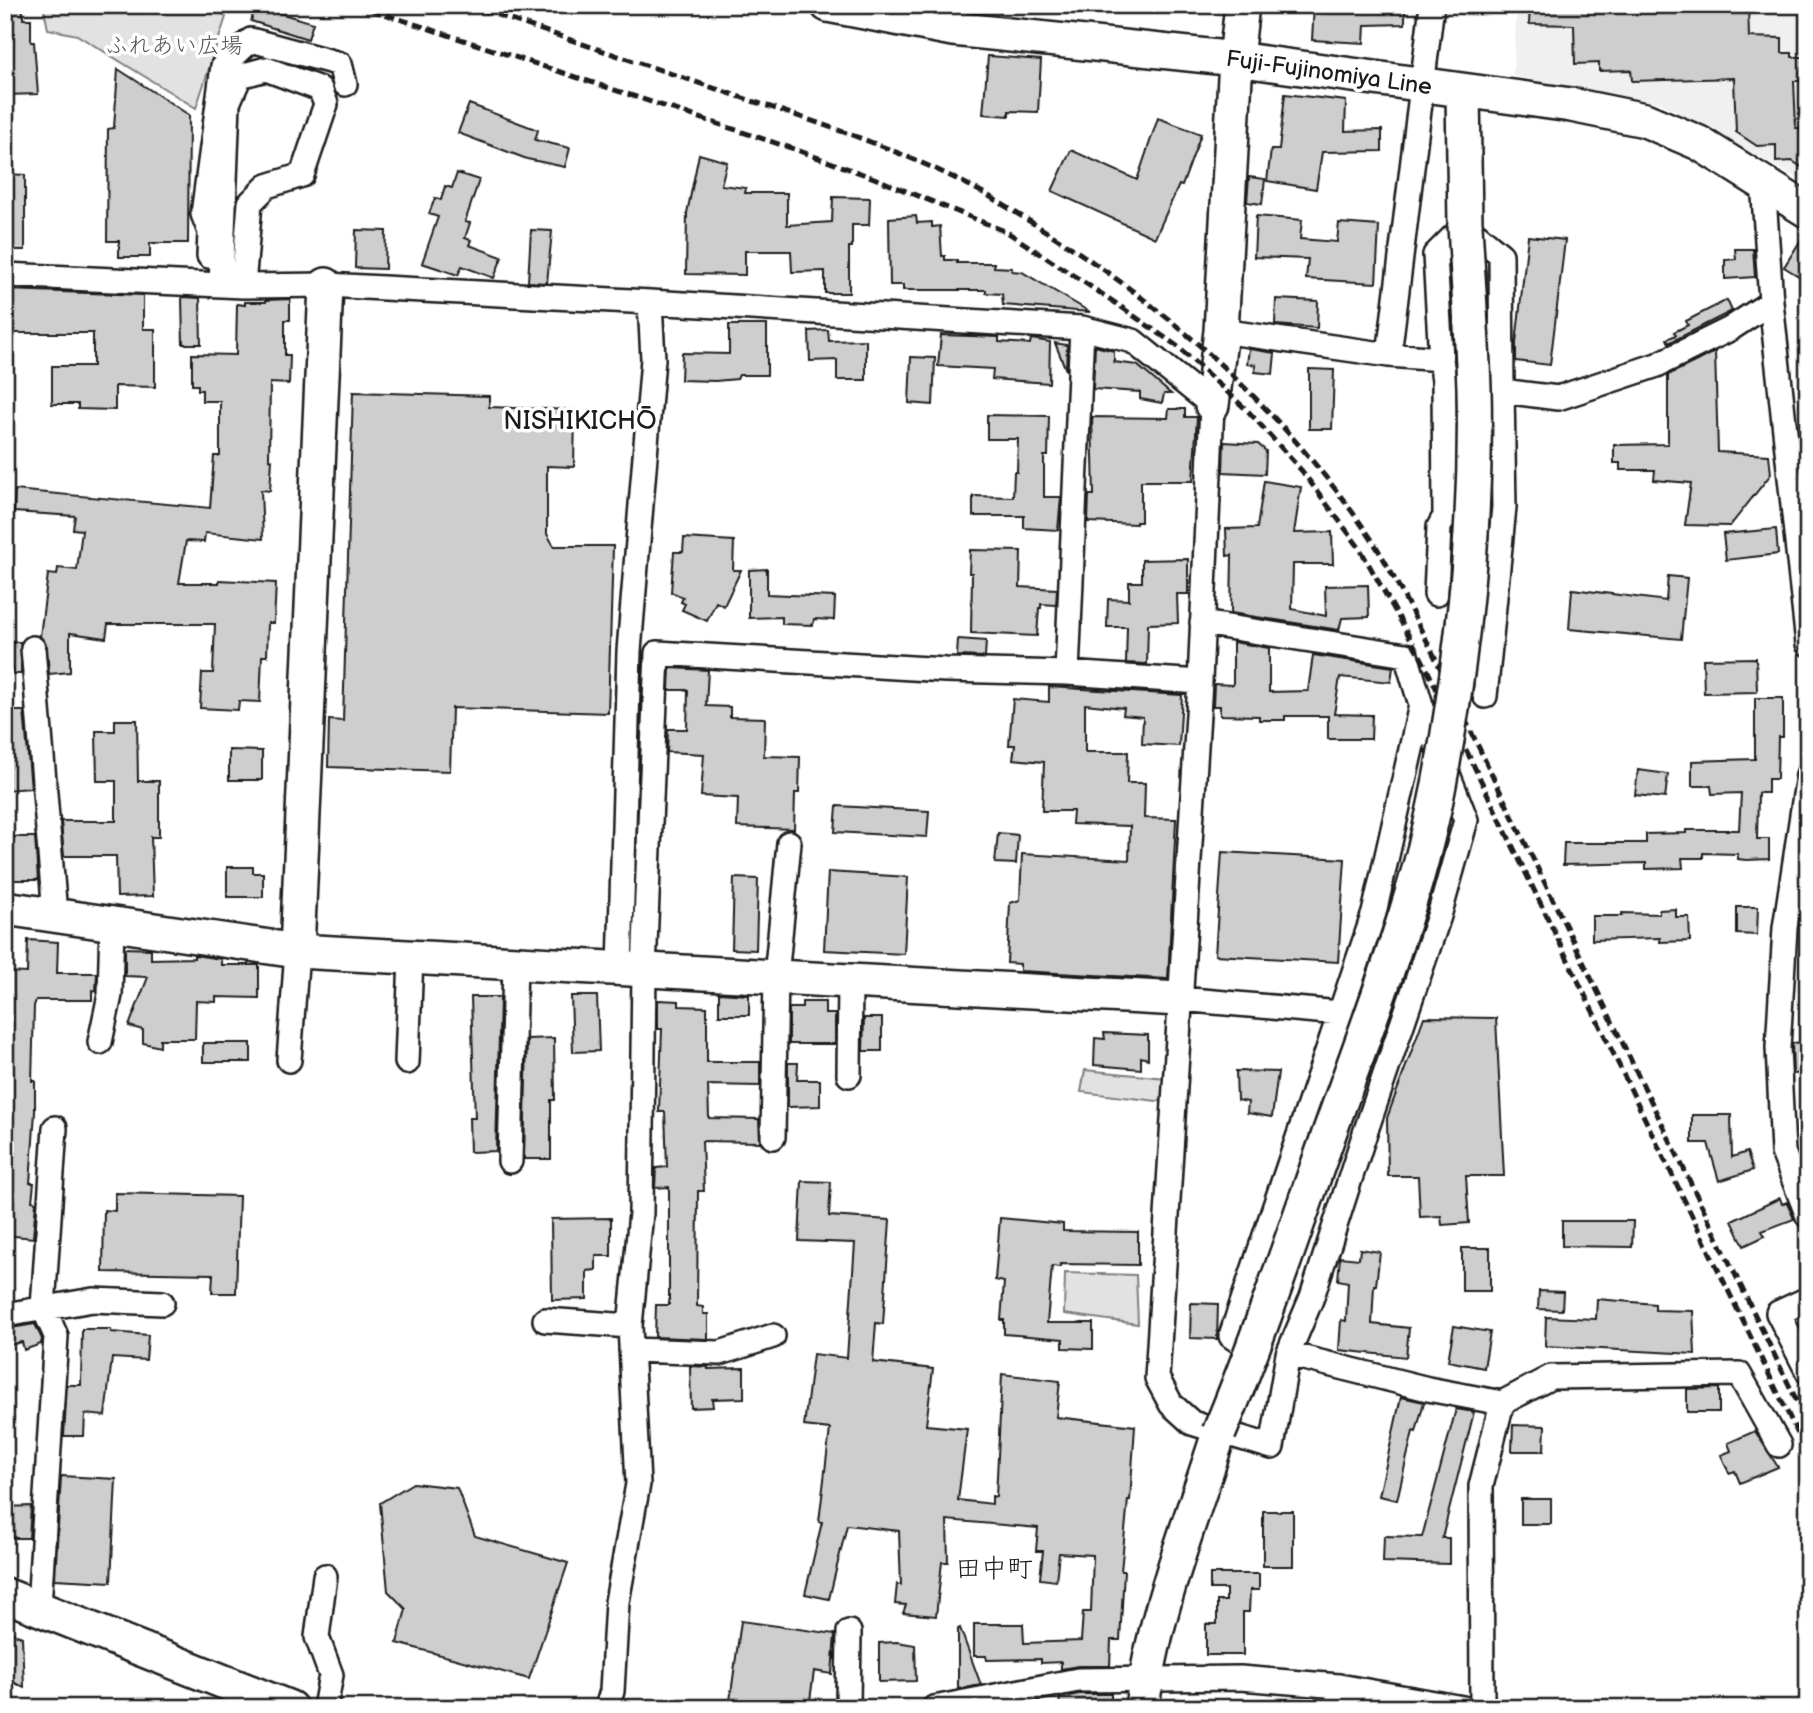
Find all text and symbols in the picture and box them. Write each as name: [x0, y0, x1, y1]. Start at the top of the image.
park label: ふれあい広場: [105, 32, 243, 60]
street label: Fuji-Fujinomiya Line: [1224, 45, 1434, 101]
district label: NISHIKICHŌ: [503, 406, 657, 437]
district label: 田中町: [955, 1554, 1033, 1585]

